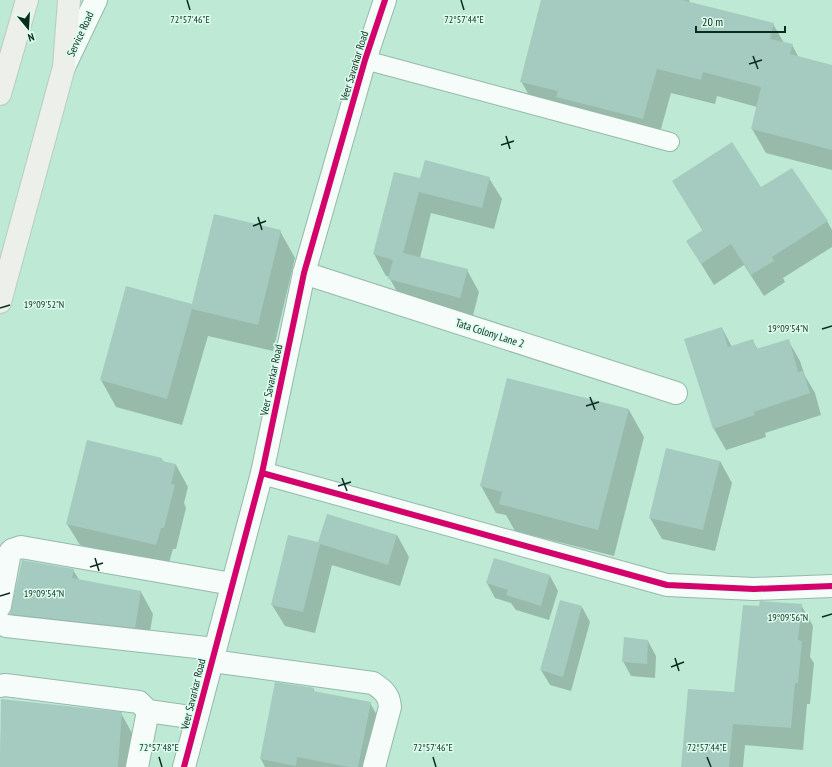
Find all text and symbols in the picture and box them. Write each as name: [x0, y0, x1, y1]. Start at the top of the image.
north arrow: [8, 8, 48, 48]
scale bar: [696, 8, 785, 34]
street label: Service Road: [63, 9, 97, 59]
text: 72°57'46"E: [170, 13, 210, 26]
text: 72°57'44"E: [444, 13, 484, 26]
text: 20 m: [702, 14, 723, 29]
street label: Veer Savarkar Road: [336, 29, 371, 104]
text: N: [26, 30, 36, 45]
text: 19°09'52"N: [24, 298, 64, 311]
street label: Tata Colony Lane 2: [454, 315, 526, 351]
text: 19°09'54"N: [768, 322, 808, 335]
street label: Veer Savarkar Road: [256, 343, 285, 418]
text: 19°09'54"N: [24, 587, 64, 600]
text: 19°09'56"N: [768, 611, 808, 624]
street label: Veer Savarkar Road: [177, 657, 209, 732]
text: 72°57'48"E: [139, 741, 179, 754]
text: 72°57'46"E: [413, 741, 453, 754]
text: 72°57'44"E: [687, 741, 727, 754]

